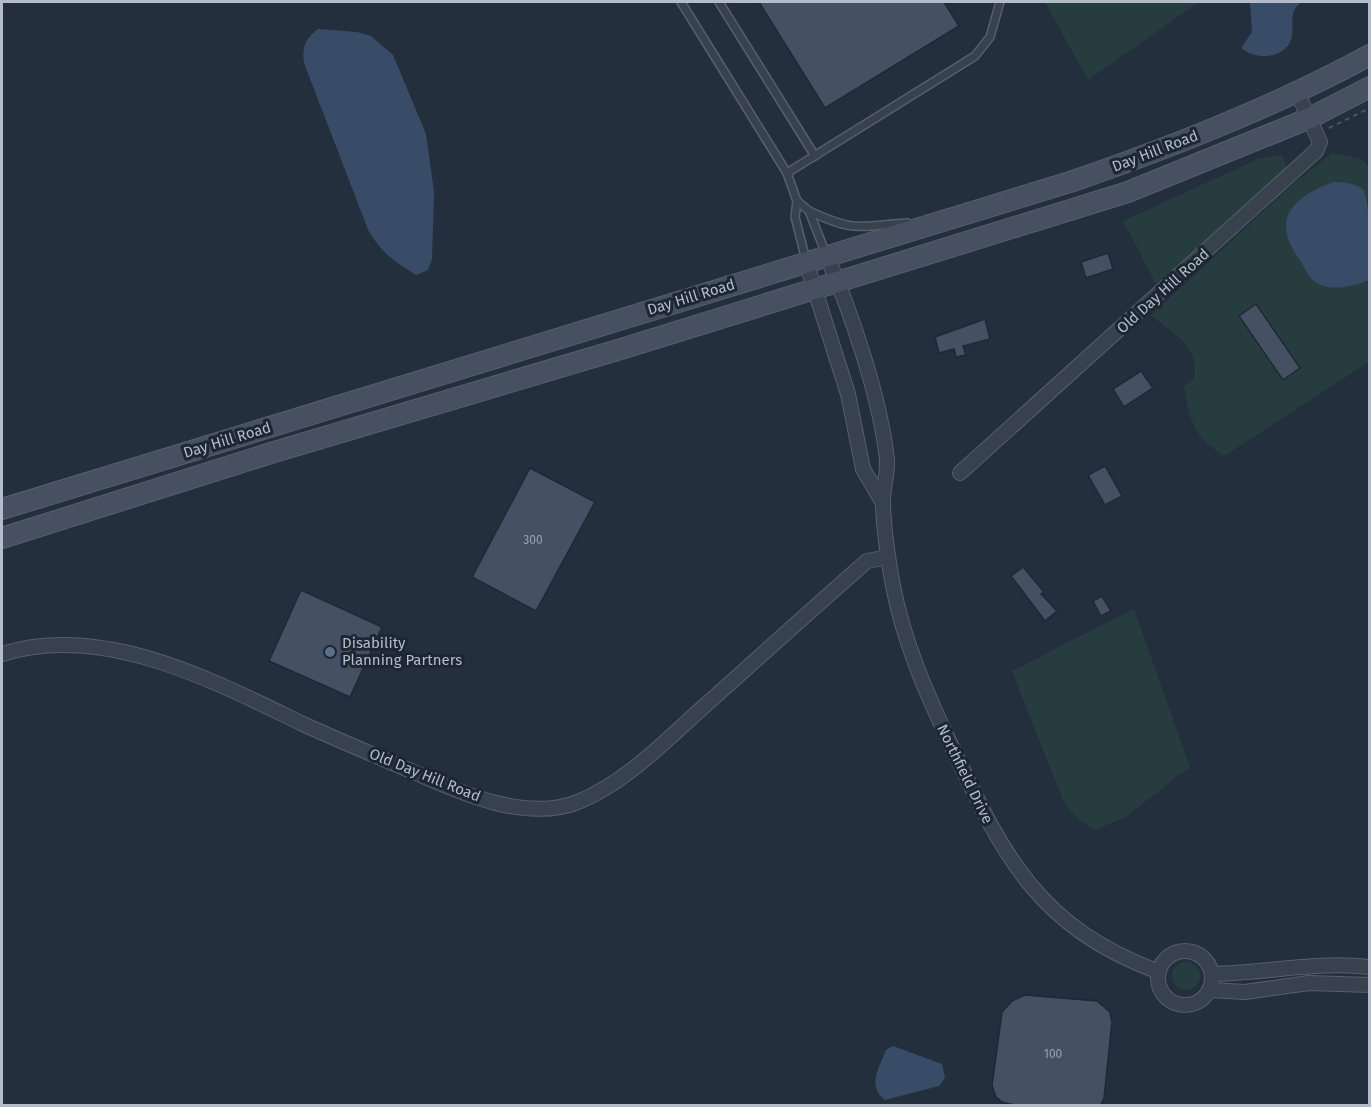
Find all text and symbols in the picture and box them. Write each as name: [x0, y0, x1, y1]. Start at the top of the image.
street label: Day Hill Road: [1109, 126, 1201, 176]
street label: Old Day Hill Road: [1113, 245, 1213, 337]
street label: Day Hill Road: [645, 275, 737, 319]
street label: Day Hill Road: [181, 418, 273, 462]
house number: 300: [523, 533, 543, 547]
place label: Disability Planning Partners: [342, 634, 462, 669]
marker: Disability Planning Partners: [323, 645, 337, 659]
street label: Northfield Drive: [933, 721, 997, 827]
street label: Old Day Hill Road: [367, 745, 483, 805]
house number: 100: [1044, 1047, 1063, 1061]

